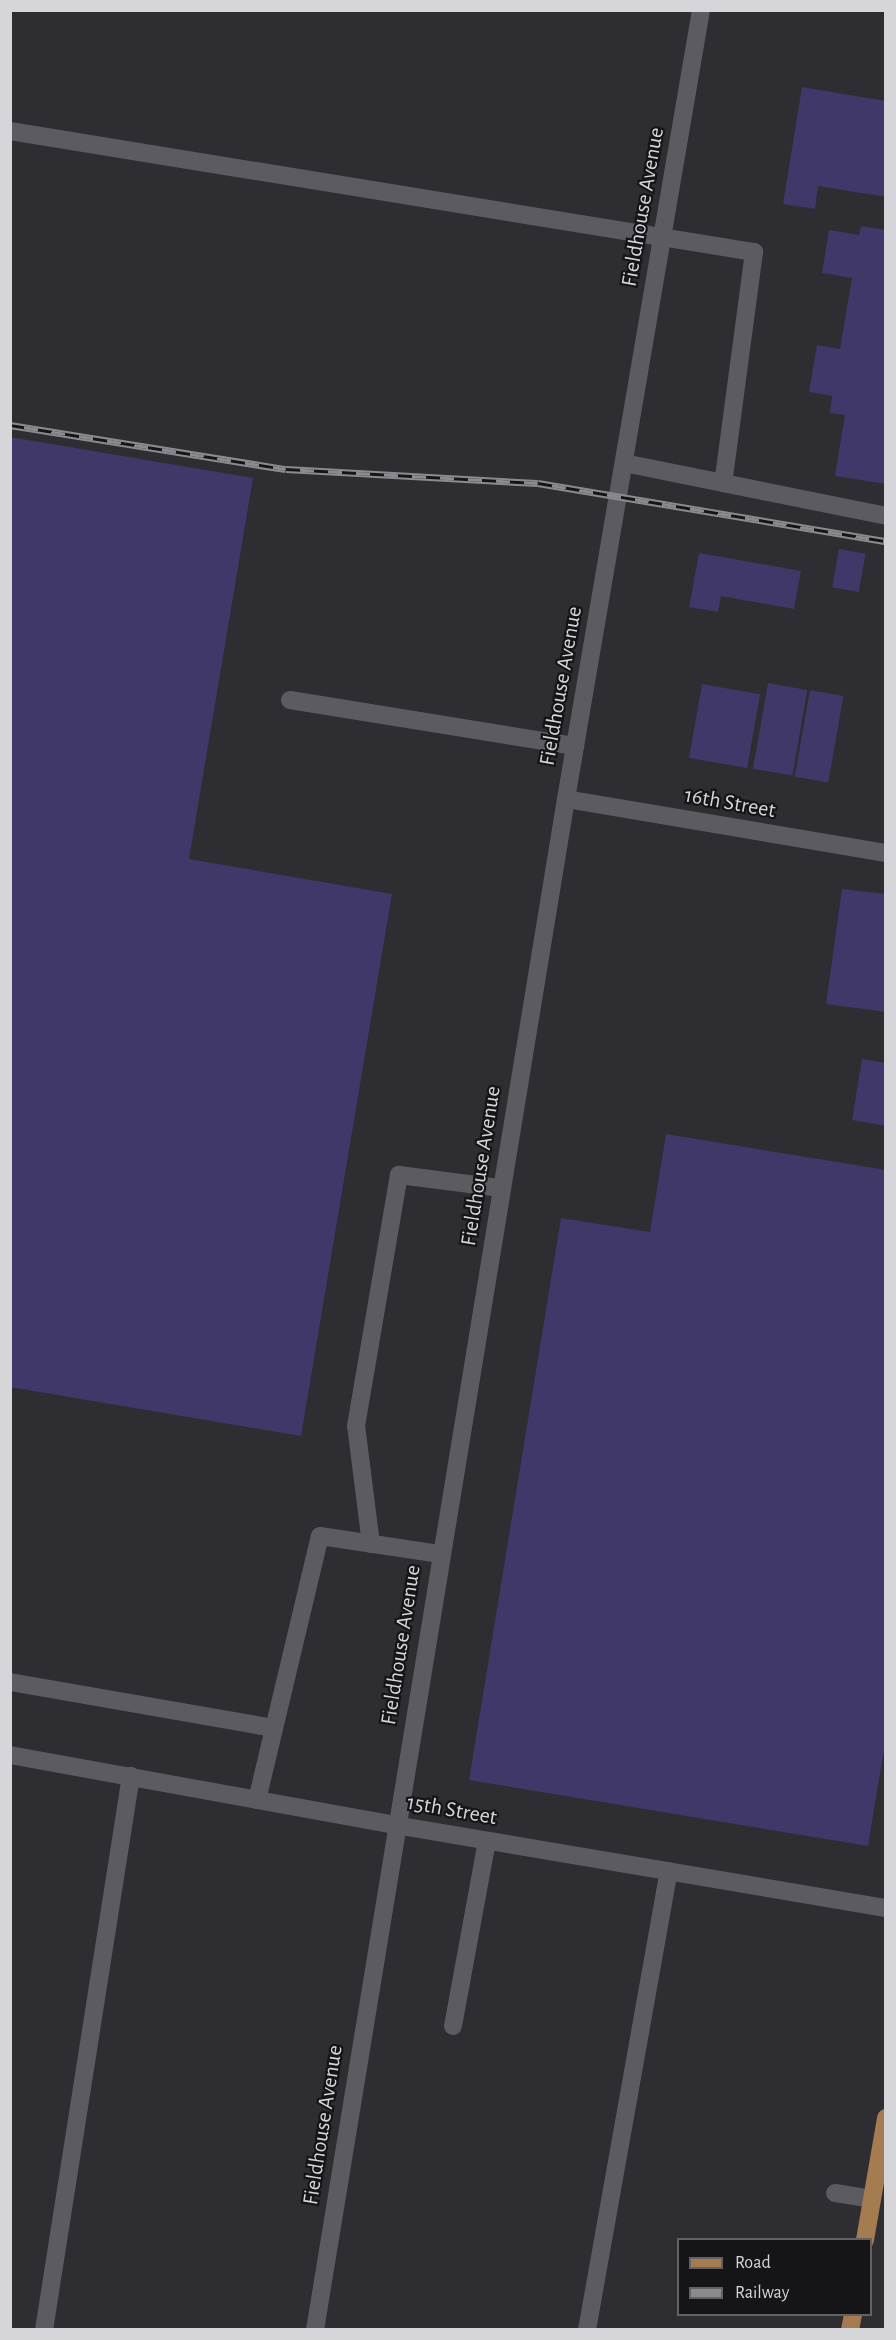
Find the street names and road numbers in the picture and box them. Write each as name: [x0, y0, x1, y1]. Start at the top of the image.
street label: Fieldhouse Avenue: [616, 125, 670, 289]
street label: Fieldhouse Avenue: [534, 604, 588, 768]
street label: 16th Street: [683, 782, 777, 824]
street label: Fieldhouse Avenue: [455, 1084, 507, 1248]
street label: Fieldhouse Avenue: [375, 1563, 427, 1727]
street label: 15th Street: [405, 1789, 499, 1831]
street label: Fieldhouse Avenue: [297, 2043, 349, 2207]

